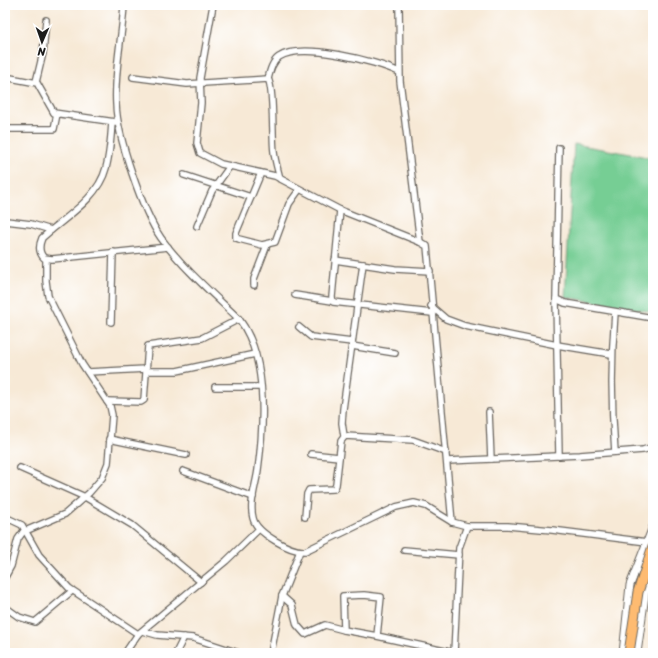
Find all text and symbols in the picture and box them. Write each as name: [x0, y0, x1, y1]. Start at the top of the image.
north arrow: [22, 22, 62, 62]
text: N: [37, 42, 47, 61]

